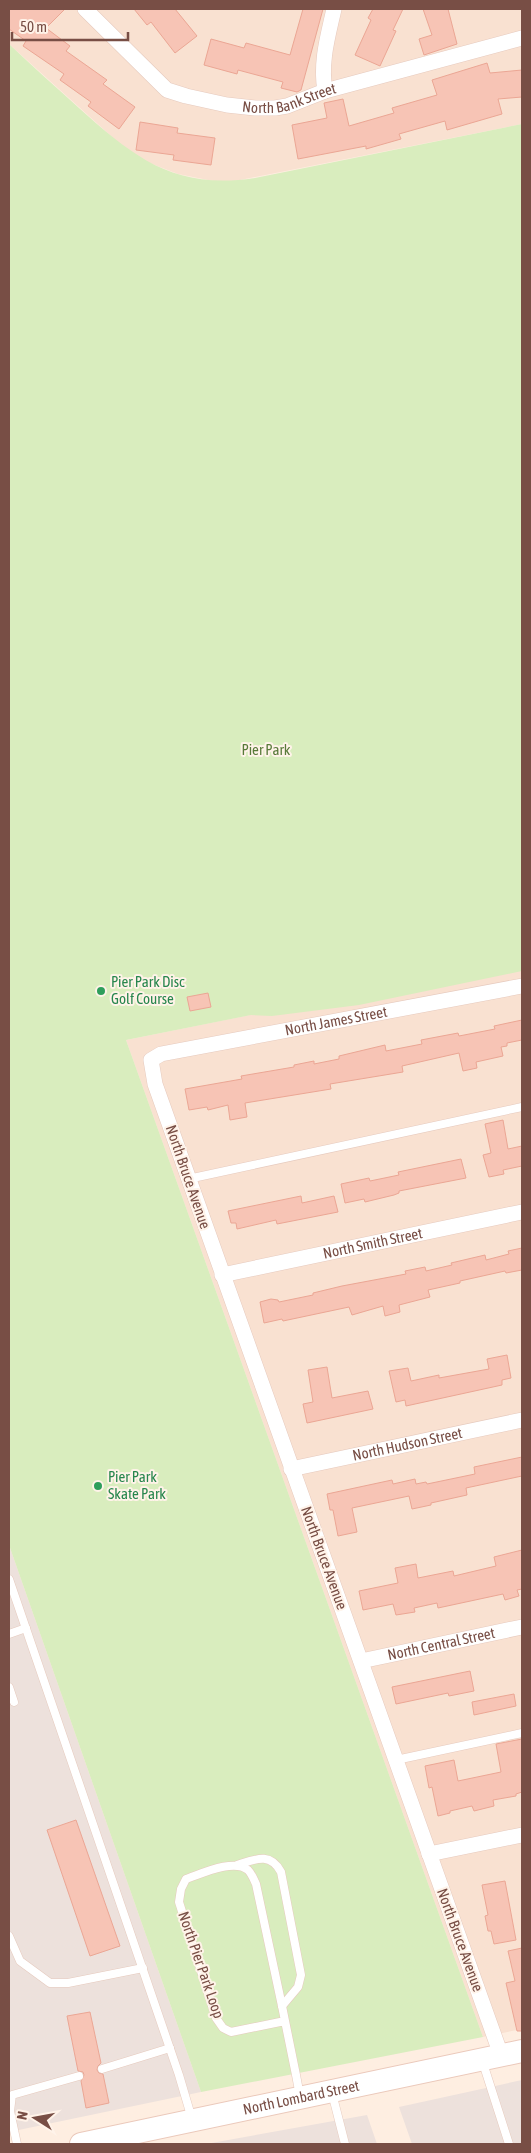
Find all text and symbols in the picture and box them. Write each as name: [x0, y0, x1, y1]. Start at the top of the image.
scale bar: [12, 10, 129, 42]
text: 50 m: [20, 18, 47, 35]
street label: North Bank Street: [241, 79, 338, 116]
park label: Pier Park: [242, 741, 291, 758]
place label: Pier Park Disc Golf Course: [111, 973, 185, 1007]
marker: Pier Park Disc Golf Course: [95, 985, 107, 997]
street label: North James Street: [284, 1003, 389, 1038]
street label: North Bruce Avenue: [163, 1123, 214, 1231]
street label: North Smith Street: [321, 1224, 424, 1262]
street label: North Hudson Street: [351, 1424, 464, 1464]
place label: Pier Park Skate Park: [108, 1468, 166, 1502]
marker: Pier Park Skate Park: [92, 1480, 104, 1492]
street label: North Bruce Avenue: [298, 1504, 351, 1612]
street label: North Central Street: [386, 1624, 496, 1663]
street label: North Bruce Avenue: [434, 1886, 487, 1994]
street label: North Pier Park Loop: [175, 1909, 228, 2020]
street label: North Lombard Street: [241, 2077, 361, 2118]
north arrow: [10, 2093, 60, 2143]
text: N: [14, 2110, 31, 2121]

